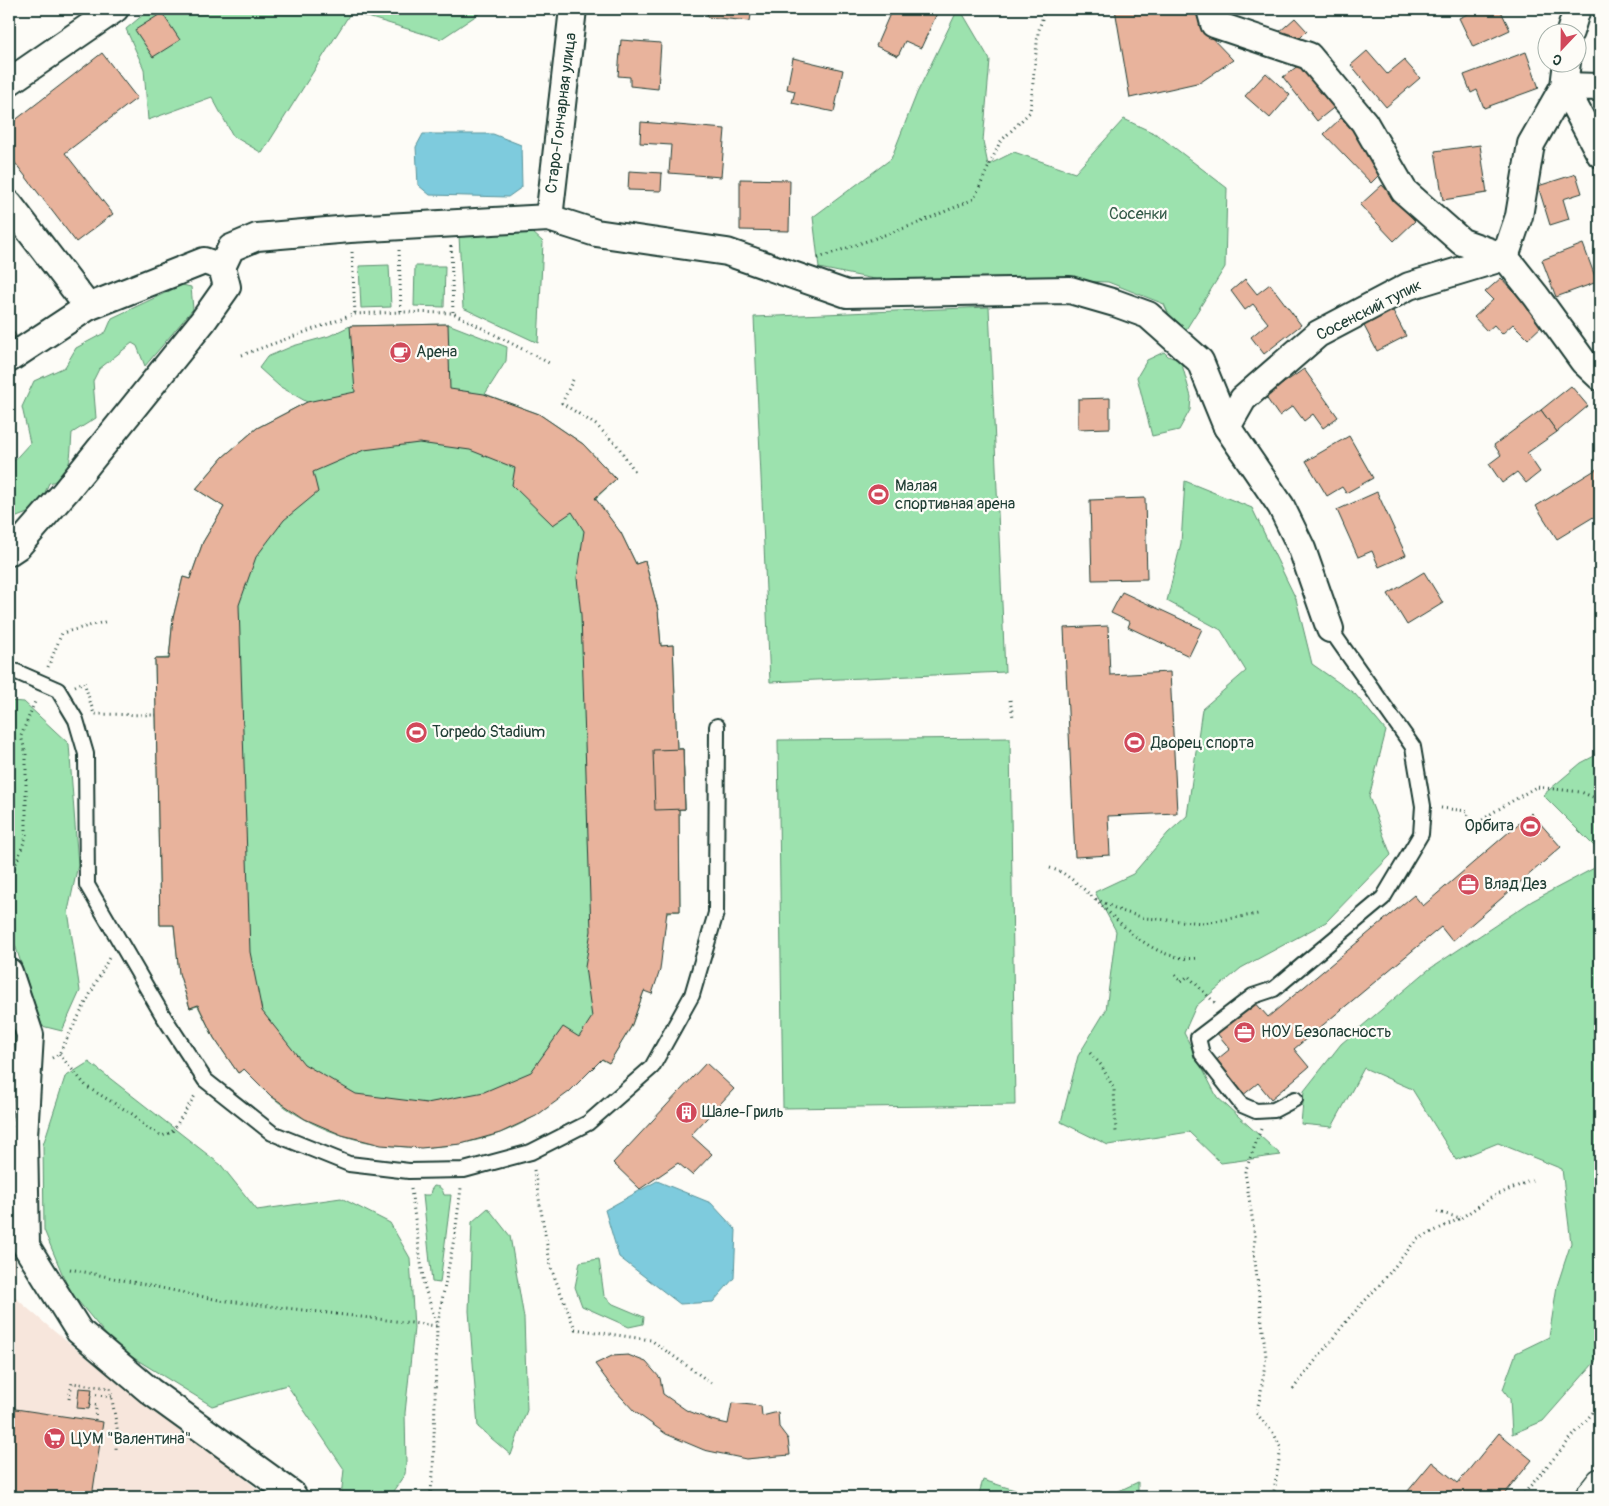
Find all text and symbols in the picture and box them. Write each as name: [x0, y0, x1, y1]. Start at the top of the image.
north arrow: [1536, 22, 1586, 72]
street label: Старо-Гончарная улица: [541, 31, 581, 195]
text: С: [1550, 50, 1565, 69]
park label: Сосенки: [1109, 204, 1167, 224]
street label: Сосенский тупик: [1313, 275, 1425, 345]
cafe icon: Арена: [388, 340, 412, 364]
place label: Арена: [416, 342, 457, 362]
place label: Малая спортивная арена: [895, 476, 1015, 514]
sports icon: Малая спортивная арена: [867, 483, 891, 507]
sports icon: Torpedo Stadium: [404, 720, 428, 744]
place label: Torpedo Stadium: [432, 722, 545, 742]
sports icon: Дворец спорта: [1123, 731, 1147, 755]
place label: Дворец спорта: [1150, 733, 1254, 753]
sports icon: Орбита: [1518, 814, 1542, 838]
place label: Орбита: [1465, 816, 1514, 836]
office icon: Влад Дез: [1456, 872, 1480, 896]
place label: Влад Дез: [1484, 874, 1547, 894]
office icon: НОУ Безопасность: [1233, 1020, 1257, 1044]
place label: НОУ Безопасность: [1261, 1022, 1392, 1042]
building icon: Шале-Гриль: [674, 1100, 698, 1124]
place label: Шале-Гриль: [702, 1102, 784, 1122]
supermarket icon: ЦУМ "Валентина": [43, 1427, 67, 1451]
place label: ЦУМ "Валентина": [71, 1429, 191, 1449]

